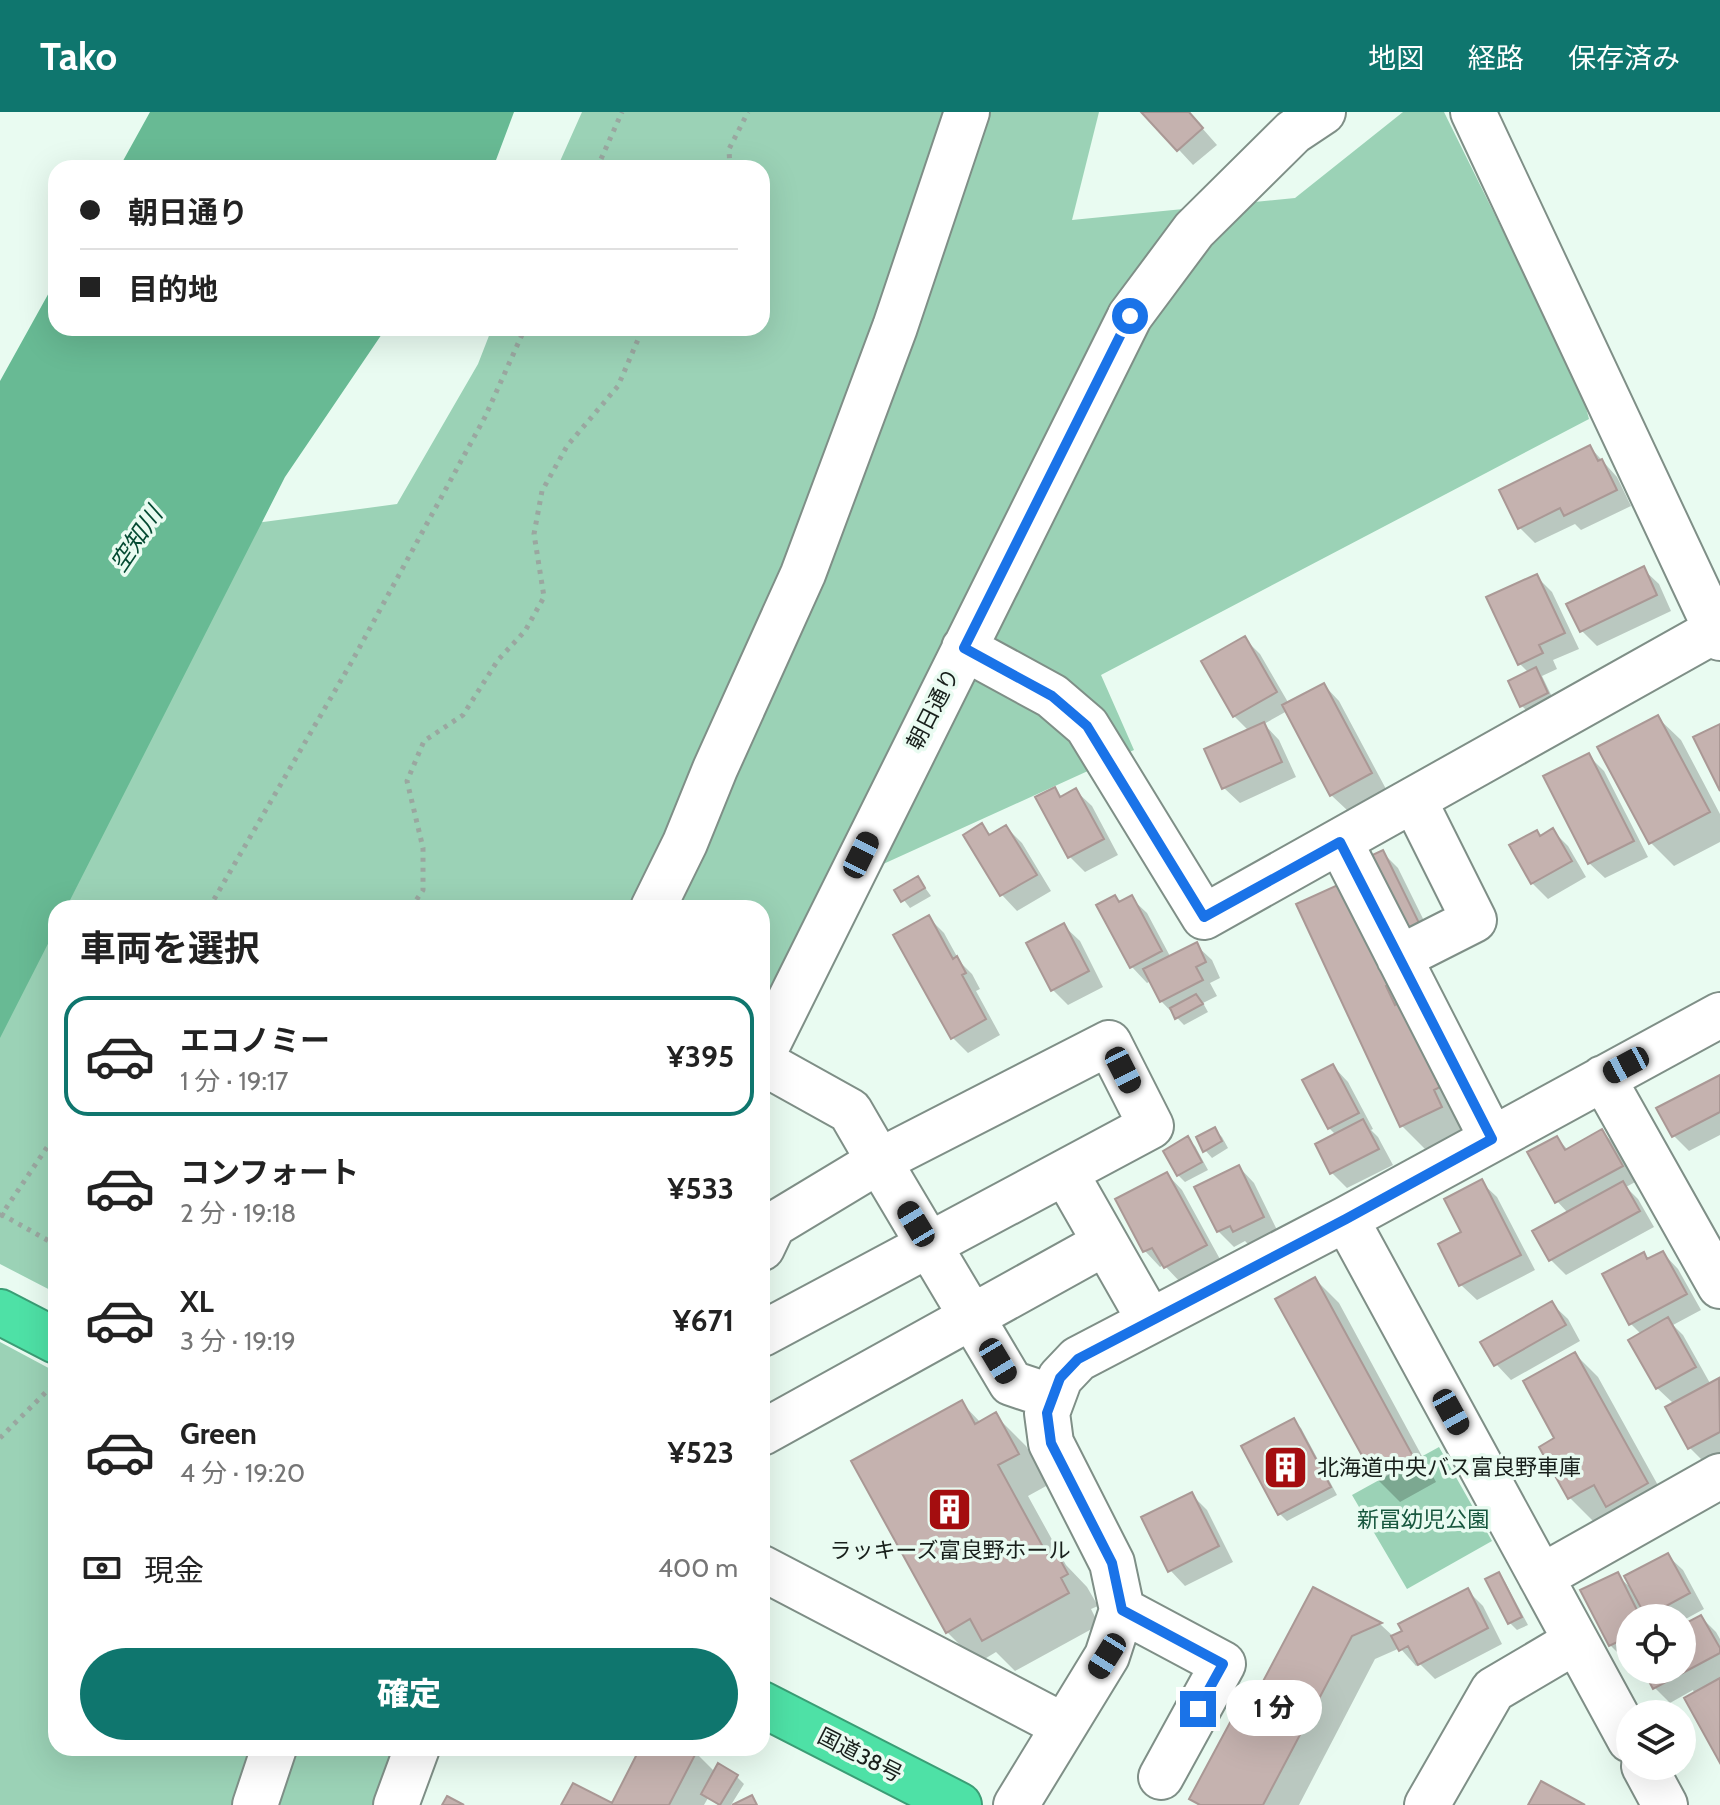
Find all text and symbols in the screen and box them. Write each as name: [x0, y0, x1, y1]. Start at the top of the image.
text: Tako: [40, 33, 117, 80]
text: 地図: [1368, 41, 1424, 75]
text: 経路: [1468, 41, 1524, 75]
text: 保存済み: [1568, 41, 1680, 75]
text: 朝日通り: [128, 194, 248, 231]
text: 目的地: [128, 271, 218, 308]
route start: [1112, 298, 1148, 334]
water label: 空知川: [104, 499, 170, 577]
street label: 朝日通り: [901, 664, 965, 754]
car: [840, 828, 882, 882]
text: 車両を選択: [80, 926, 260, 970]
icon: car: [84, 1020, 156, 1092]
text: エコノミー: [180, 1022, 330, 1059]
text: ¥395: [667, 1038, 734, 1075]
car: [1101, 1043, 1145, 1097]
car: [1599, 1043, 1653, 1087]
text: 1 分 · 19:17: [180, 1065, 288, 1097]
icon: car: [84, 1152, 156, 1224]
text: コンフォート: [180, 1154, 359, 1191]
text: ¥533: [667, 1170, 734, 1207]
text: 2 分 · 19:18: [180, 1197, 296, 1229]
car: [893, 1197, 939, 1251]
text: XL: [180, 1283, 214, 1320]
icon: car: [84, 1284, 156, 1356]
text: ¥671: [673, 1302, 734, 1339]
text: 3 分 · 19:19: [180, 1325, 296, 1357]
car: [975, 1334, 1021, 1388]
car: [1429, 1385, 1473, 1439]
text: Green: [180, 1415, 257, 1452]
icon: car: [84, 1416, 156, 1488]
text: ¥523: [668, 1434, 734, 1471]
building icon: 北海道中央バス富良野車庫: [1262, 1443, 1310, 1491]
place label: 北海道中央バス富良野車庫: [1317, 1454, 1581, 1481]
text: 4 分 · 19:20: [180, 1457, 305, 1489]
building icon: ラッキーズ富良野ホール: [926, 1485, 974, 1533]
park label: 新冨幼児公園: [1357, 1506, 1489, 1533]
place label: ラッキーズ富良野ホール: [830, 1537, 1070, 1564]
icon: cash: [80, 1546, 124, 1590]
text: 現金: [144, 1552, 204, 1589]
text: 400 m: [658, 1552, 738, 1584]
map controls: [1616, 1604, 1696, 1780]
button: locate: [1616, 1604, 1696, 1684]
car: [1084, 1629, 1130, 1683]
button: 確定: [80, 1648, 738, 1740]
callout: 1 分: [1226, 1681, 1322, 1737]
route end: [1180, 1691, 1216, 1727]
text: 1 分: [1253, 1692, 1295, 1724]
button: layers: [1616, 1700, 1696, 1780]
street label: 国道38号: [813, 1722, 907, 1788]

